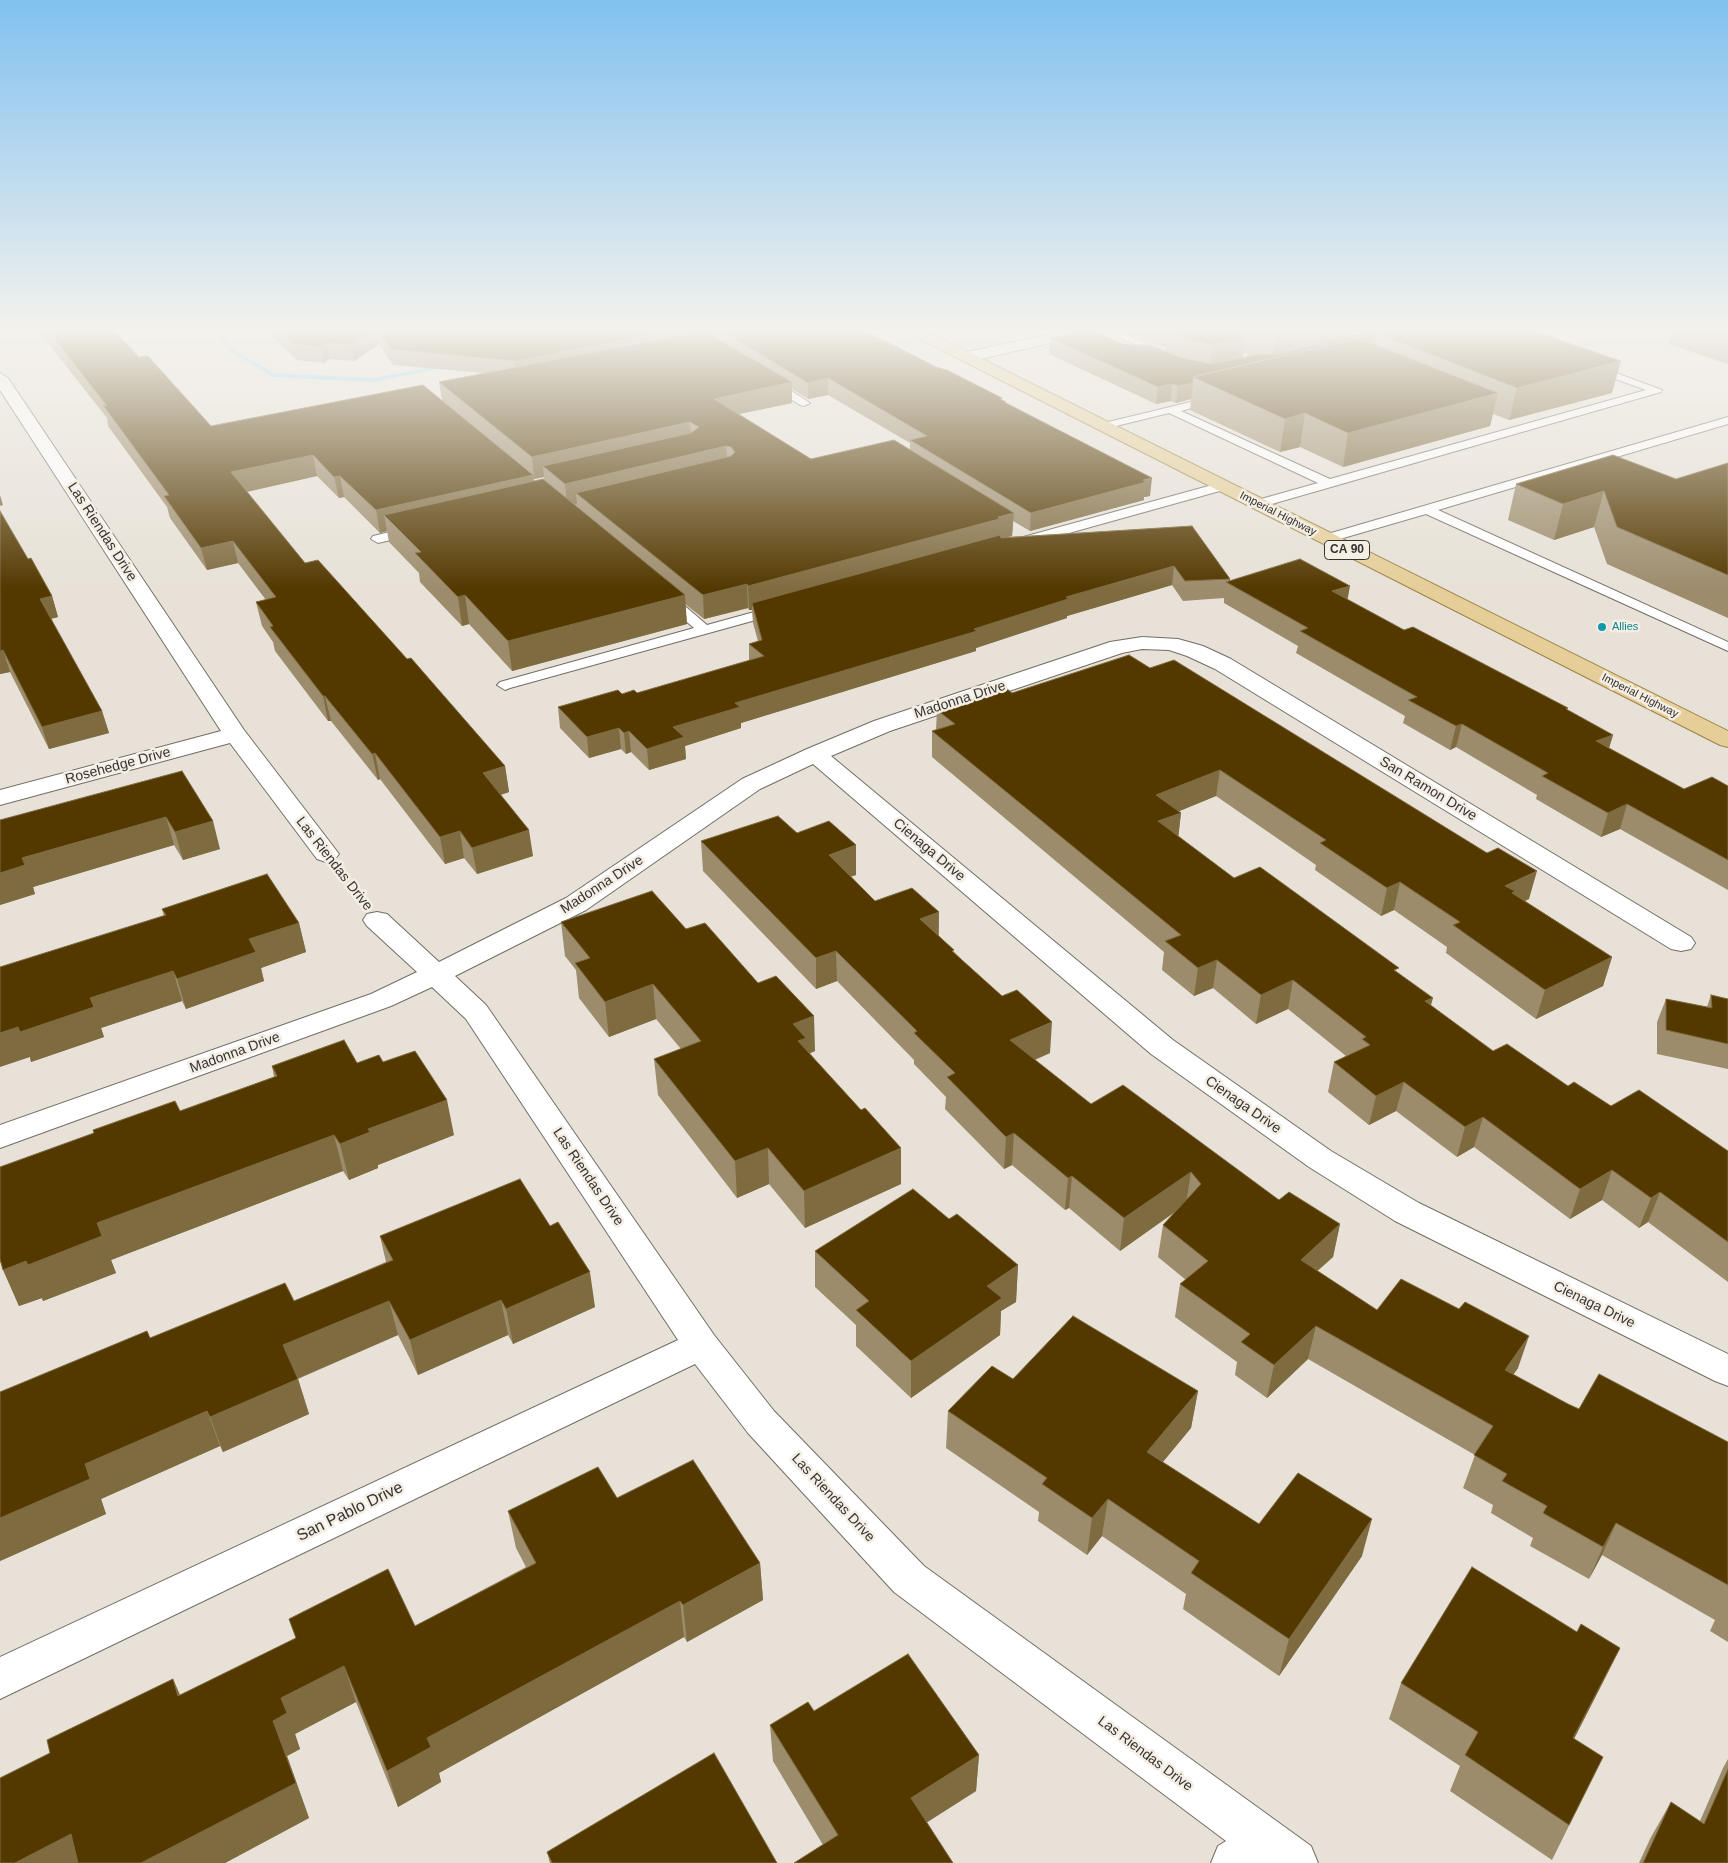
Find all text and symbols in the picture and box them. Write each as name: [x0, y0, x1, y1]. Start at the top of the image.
street label: Las Riendas Drive: [64, 479, 140, 585]
street label: Imperial Highway: [1237, 489, 1319, 539]
road number: CA 90: [1324, 540, 1370, 560]
place label: Allies: [1612, 620, 1638, 634]
marker: Allies: [1596, 621, 1608, 633]
street label: Imperial Highway: [1599, 671, 1681, 721]
street label: Madonna Drive: [912, 677, 1008, 723]
street label: Rosehedge Drive: [64, 744, 172, 788]
street label: San Ramon Drive: [1376, 753, 1480, 825]
street label: Las Riendas Drive: [292, 814, 376, 914]
street label: Cienaga Drive: [890, 815, 968, 885]
street label: Madonna Drive: [558, 852, 646, 918]
street label: Madonna Drive: [188, 1029, 282, 1077]
street label: Cienaga Drive: [1202, 1073, 1284, 1137]
street label: Las Riendas Drive: [549, 1125, 627, 1229]
street label: Cienaga Drive: [1550, 1278, 1638, 1332]
street label: Las Riendas Drive: [788, 1450, 878, 1546]
street label: San Pablo Drive: [294, 1478, 406, 1546]
street label: Las Riendas Drive: [1094, 1713, 1196, 1795]

